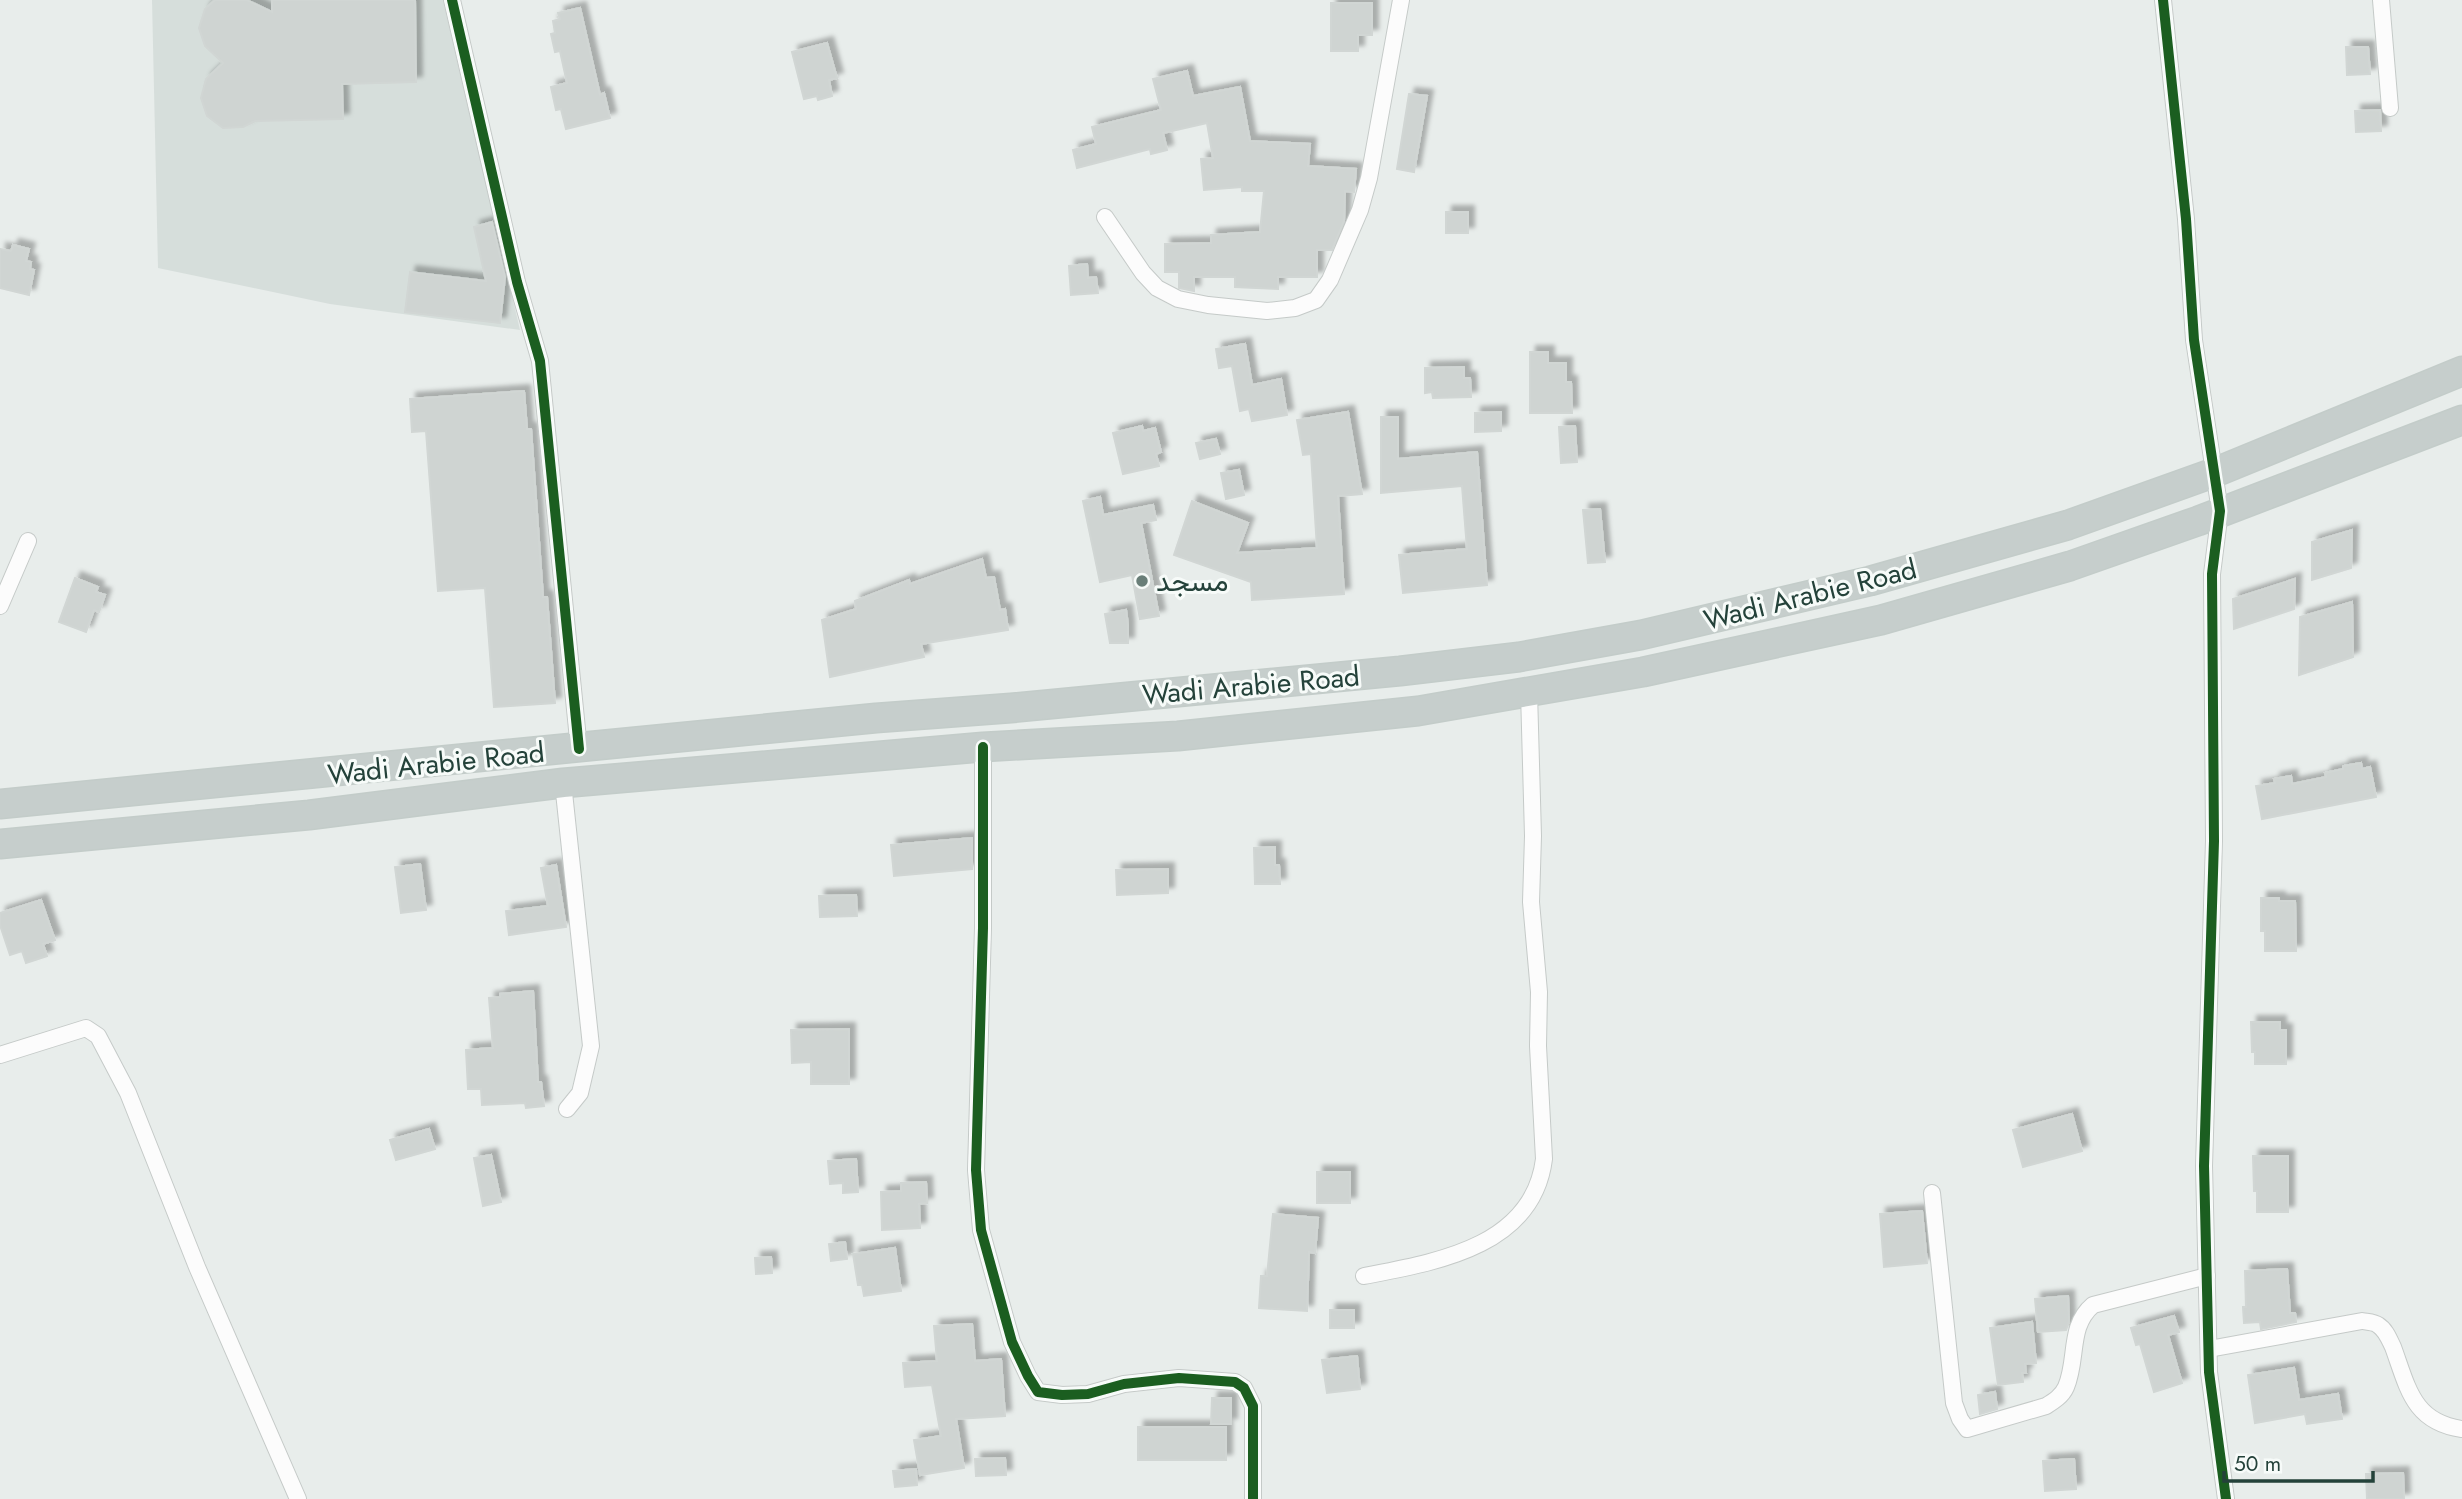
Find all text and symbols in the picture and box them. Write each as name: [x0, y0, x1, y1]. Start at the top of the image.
street label: Wadi Arabie Road: [1699, 548, 1921, 641]
place label: مسجد: [1156, 561, 1229, 602]
marker: مسجد: [1134, 573, 1150, 589]
street label: Wadi Arabie Road: [1141, 656, 1361, 715]
street label: Wadi Arabie Road: [325, 732, 547, 795]
scale bar: [2224, 1440, 2373, 1484]
text: 50 m: [2234, 1449, 2281, 1479]

